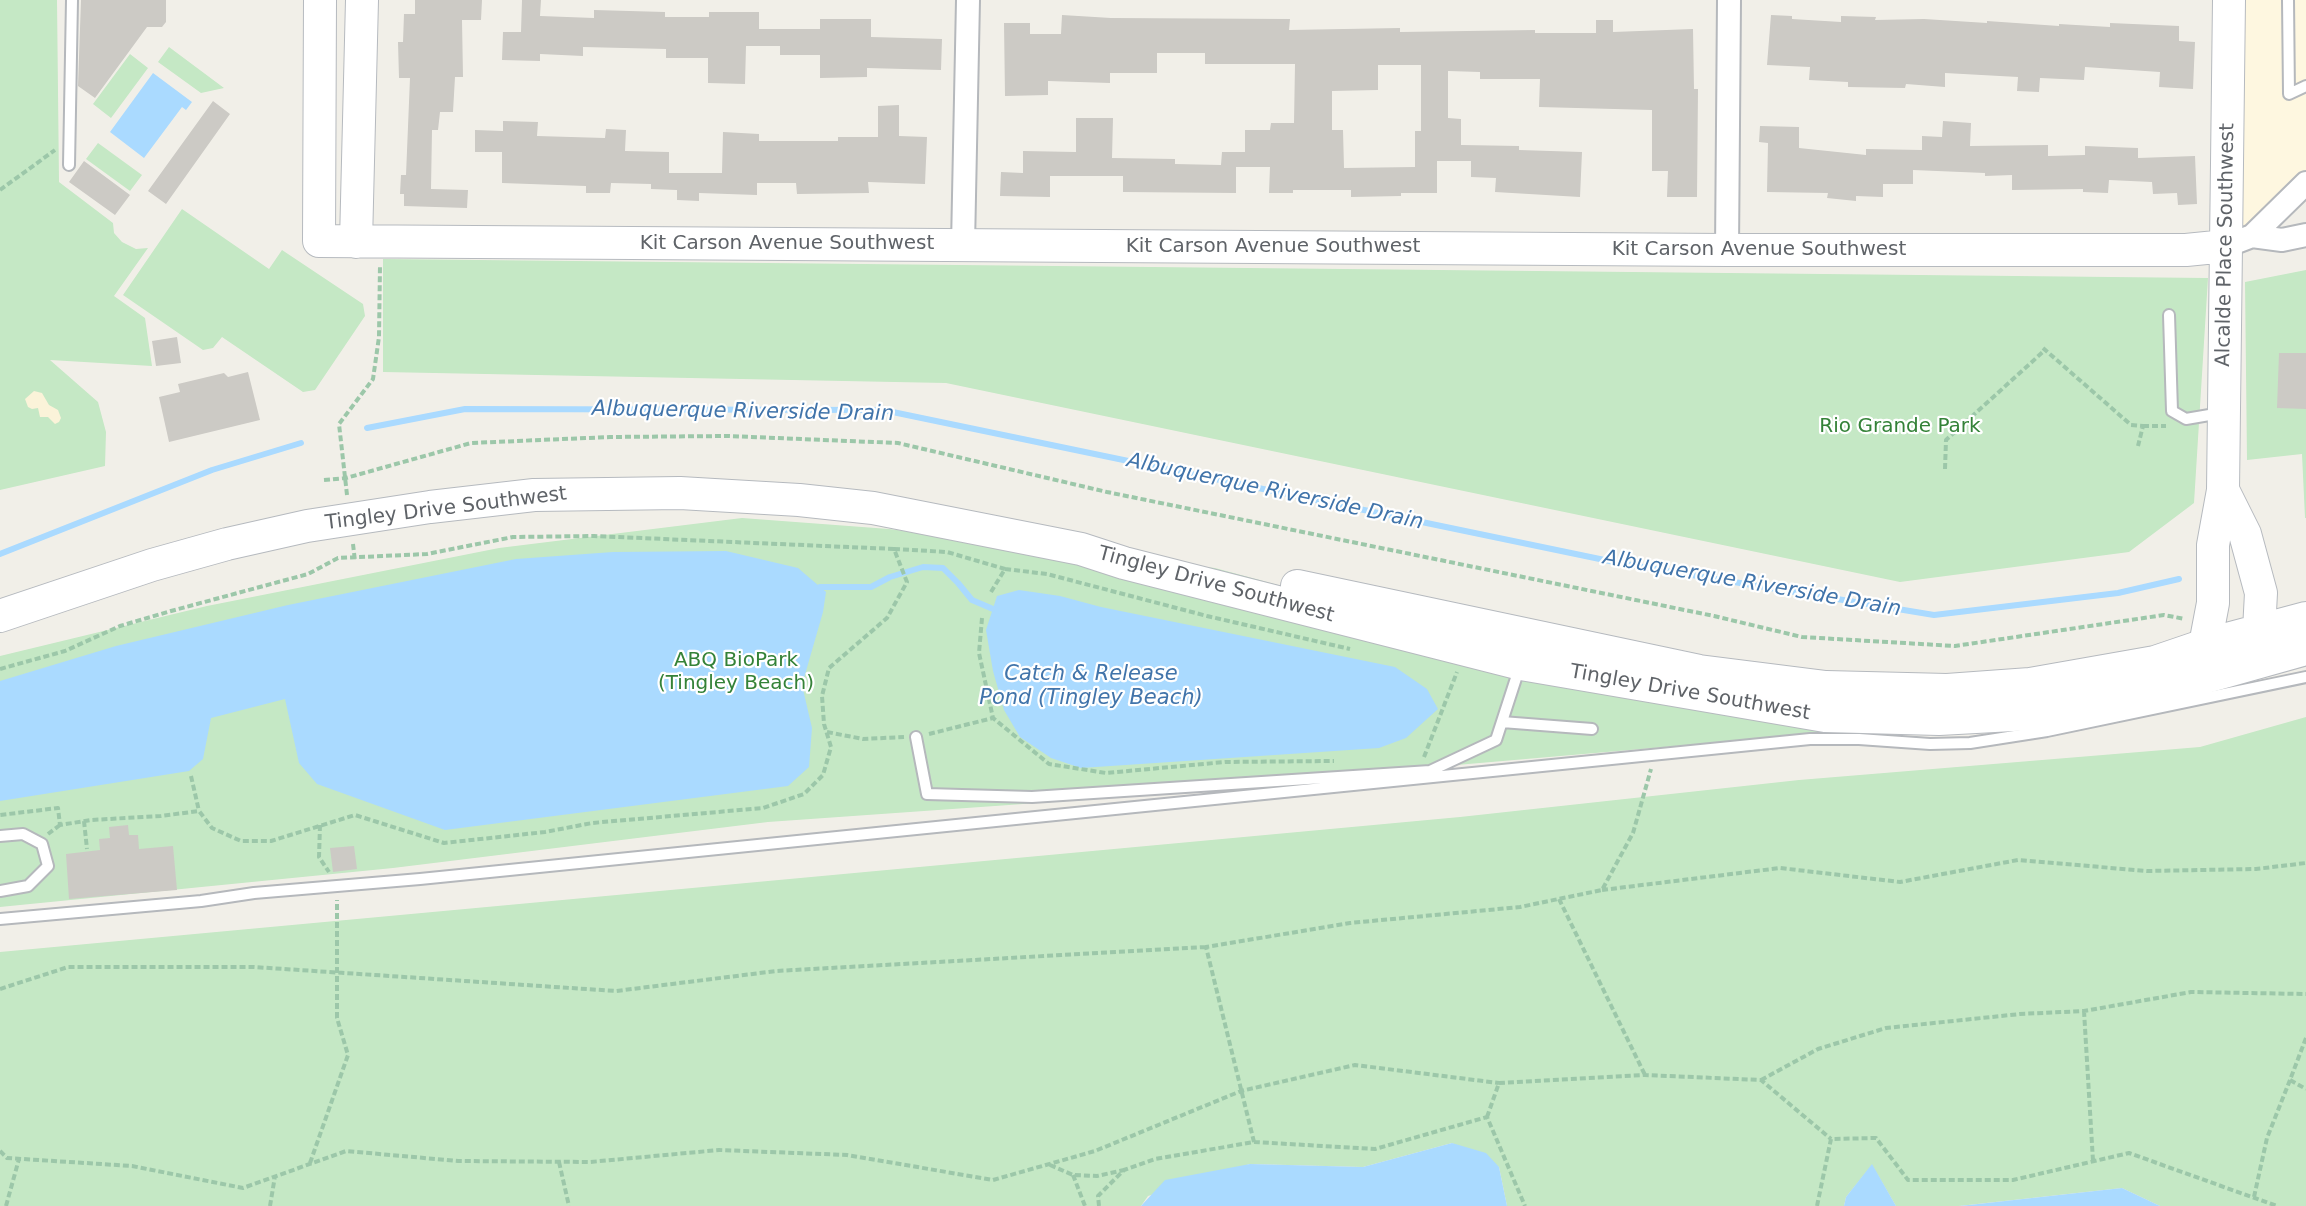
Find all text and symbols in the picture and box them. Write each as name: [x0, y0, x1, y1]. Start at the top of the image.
street label: Alcalde Place Southwest: [2212, 123, 2240, 367]
street label: Kit Carson Avenue Southwest: [640, 232, 934, 256]
street label: Kit Carson Avenue Southwest: [1126, 235, 1420, 259]
street label: Kit Carson Avenue Southwest: [1612, 238, 1906, 262]
water label: Albuquerque Riverside Drain: [592, 397, 894, 427]
park label: Rio Grande Park: [1819, 415, 1981, 439]
water label: Albuquerque Riverside Drain: [1125, 448, 1425, 536]
street label: Tingley Drive Southwest: [324, 482, 568, 536]
street label: Tingley Drive Southwest: [1095, 542, 1337, 628]
water label: Albuquerque Riverside Drain: [1601, 545, 1903, 623]
park label: ABQ BioPark (Tingley Beach): [658, 649, 814, 696]
street label: Tingley Drive Southwest: [1568, 660, 1812, 726]
water label: Catch & Release Pond (Tingley Beach): [979, 662, 1203, 712]

